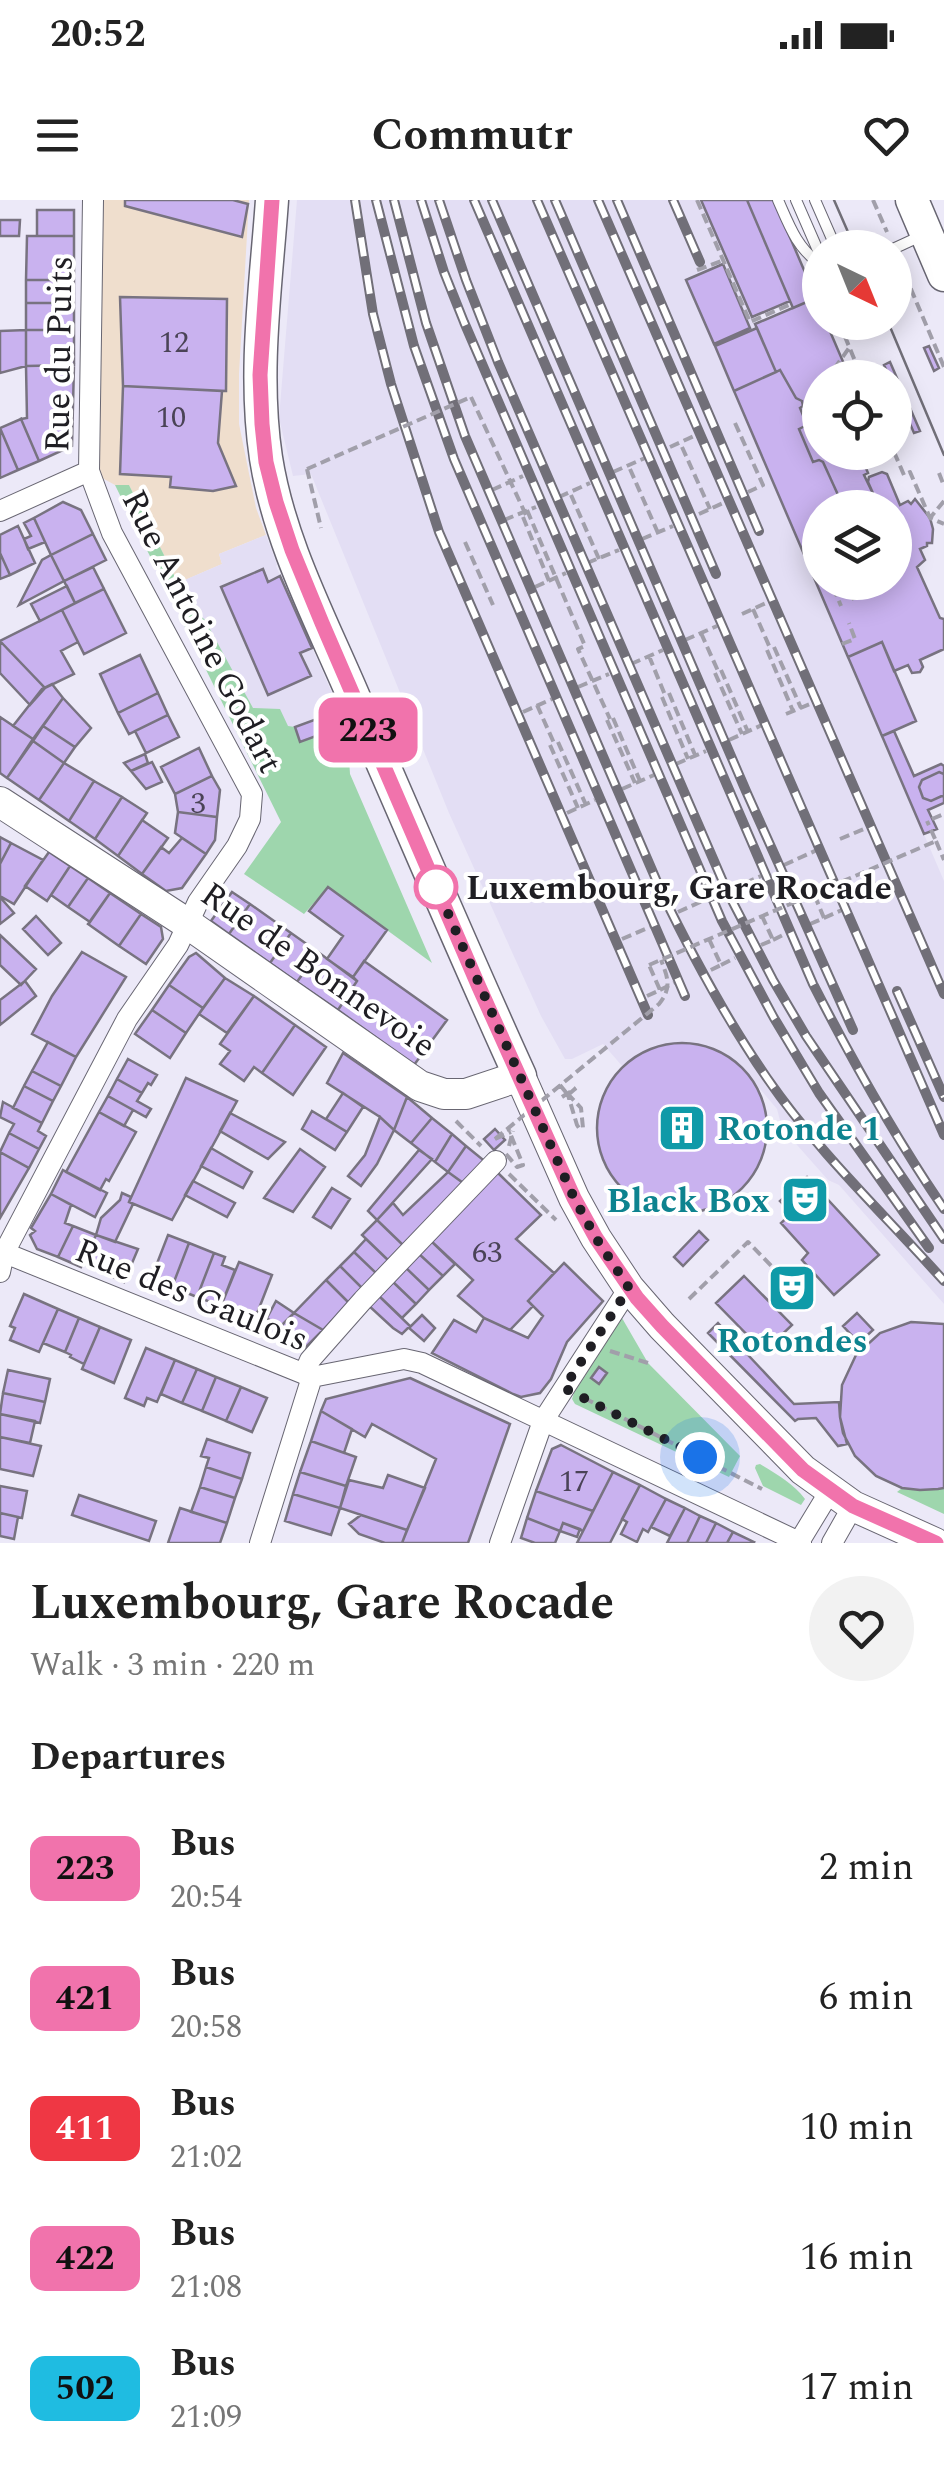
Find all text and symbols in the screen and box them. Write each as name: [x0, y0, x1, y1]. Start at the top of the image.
text: 20:52: [50, 6, 145, 64]
text: Commutr: [372, 101, 572, 170]
icon: menu: [30, 108, 85, 163]
icon: heart: [859, 108, 914, 163]
north arrow: [802, 230, 912, 340]
map controls: [802, 230, 912, 600]
street label: Rue du Puits: [31, 255, 88, 453]
house number: 12: [159, 320, 189, 366]
button: locate: [802, 360, 912, 470]
house number: 10: [156, 395, 186, 441]
street label: Rue Antoine Godart: [107, 481, 296, 783]
button: layers: [802, 490, 912, 600]
line badge: 223: [310, 698, 426, 762]
text: 223: [339, 704, 397, 757]
house number: 3: [191, 781, 206, 827]
place label: Luxembourg, Gare Rocade: [466, 862, 892, 915]
marker: Luxembourg, Gare Rocade: [415, 866, 457, 908]
street label: Rue de Bonnevoie: [189, 869, 447, 1071]
building icon: Rotonde 1: [656, 1102, 708, 1154]
place label: Rotonde 1: [717, 1103, 882, 1156]
theatre icon: Black Box: [779, 1174, 831, 1226]
place label: Black Box: [606, 1175, 770, 1228]
street label: Rue des Gaulois: [67, 1224, 316, 1366]
house number: 63: [472, 1230, 502, 1276]
theatre icon: Rotondes: [766, 1262, 818, 1314]
place label: Rotondes: [716, 1315, 868, 1368]
your location: [675, 1432, 725, 1482]
house number: 17: [559, 1459, 589, 1505]
text: Luxembourg, Gare Rocade: [30, 1567, 614, 1640]
button: heart: [809, 1576, 914, 1681]
text: Walk · 3 min · 220 m: [30, 1641, 315, 1690]
text: Departures: [30, 1729, 226, 1787]
text: Bus: [170, 1815, 236, 1873]
text: 2 min: [819, 1839, 914, 1897]
text: 223: [56, 1842, 114, 1895]
text: 20:54: [170, 1873, 242, 1922]
text: Bus: [170, 1945, 236, 2003]
text: 6 min: [819, 1969, 914, 2027]
text: 421: [56, 1972, 114, 2025]
text: 20:58: [170, 2003, 242, 2052]
text: Bus: [170, 2075, 236, 2133]
text: 10 min: [800, 2099, 914, 2157]
text: 411: [56, 2102, 114, 2155]
text: 21:02: [170, 2133, 242, 2182]
text: Bus: [170, 2205, 236, 2263]
text: 16 min: [800, 2229, 914, 2287]
text: 422: [56, 2232, 114, 2285]
text: 21:08: [170, 2263, 242, 2312]
text: Bus: [170, 2335, 236, 2393]
text: 17 min: [800, 2359, 914, 2417]
text: 502: [56, 2362, 114, 2415]
text: 21:09: [170, 2393, 242, 2442]

